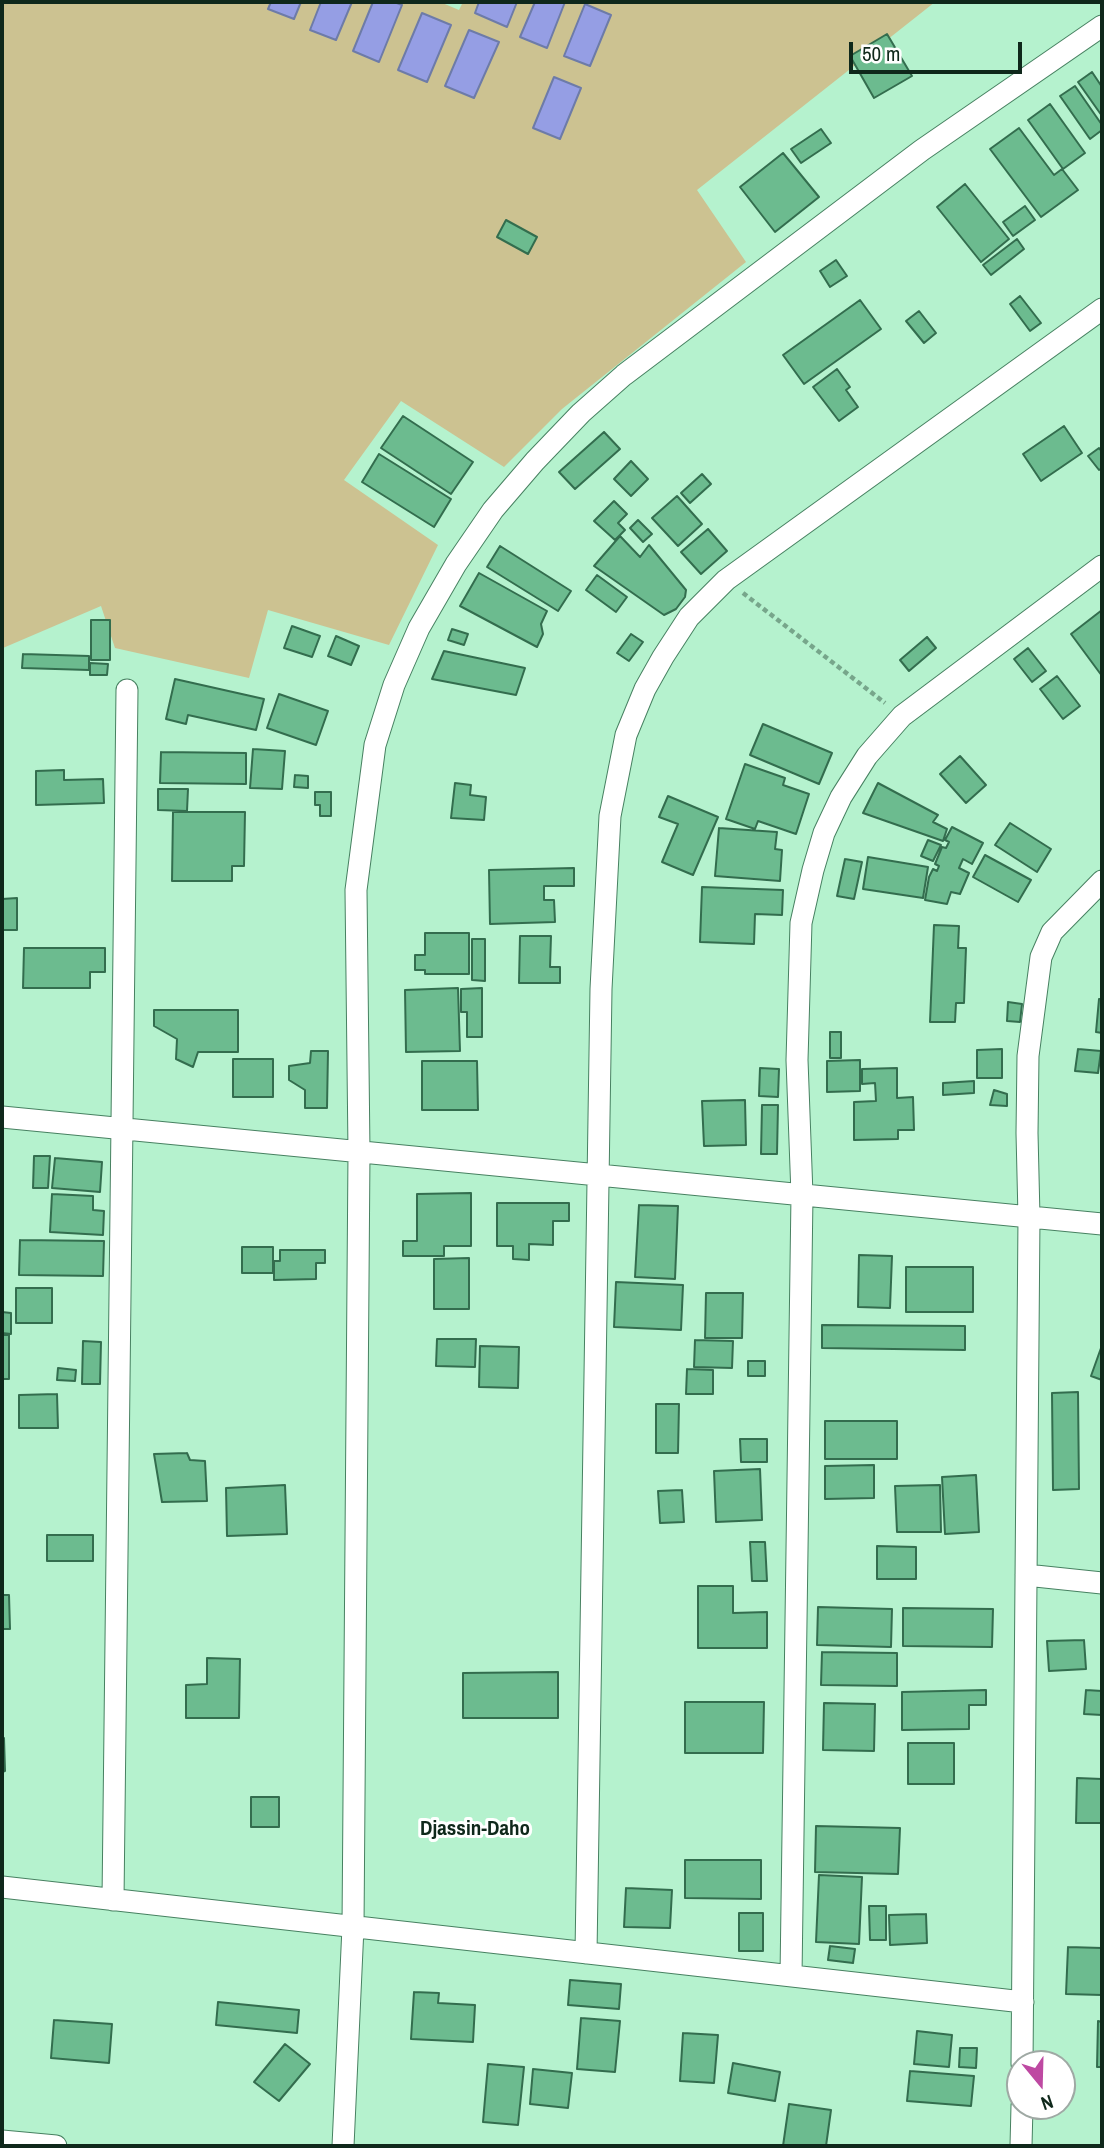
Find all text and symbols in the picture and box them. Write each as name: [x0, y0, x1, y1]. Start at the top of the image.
scale bar: [852, 28, 1025, 72]
text: 50 m: [862, 39, 900, 68]
district label: Djassin-Daho: [420, 1816, 530, 1842]
north arrow: [1006, 2050, 1076, 2120]
text: N: [1038, 2089, 1057, 2117]

